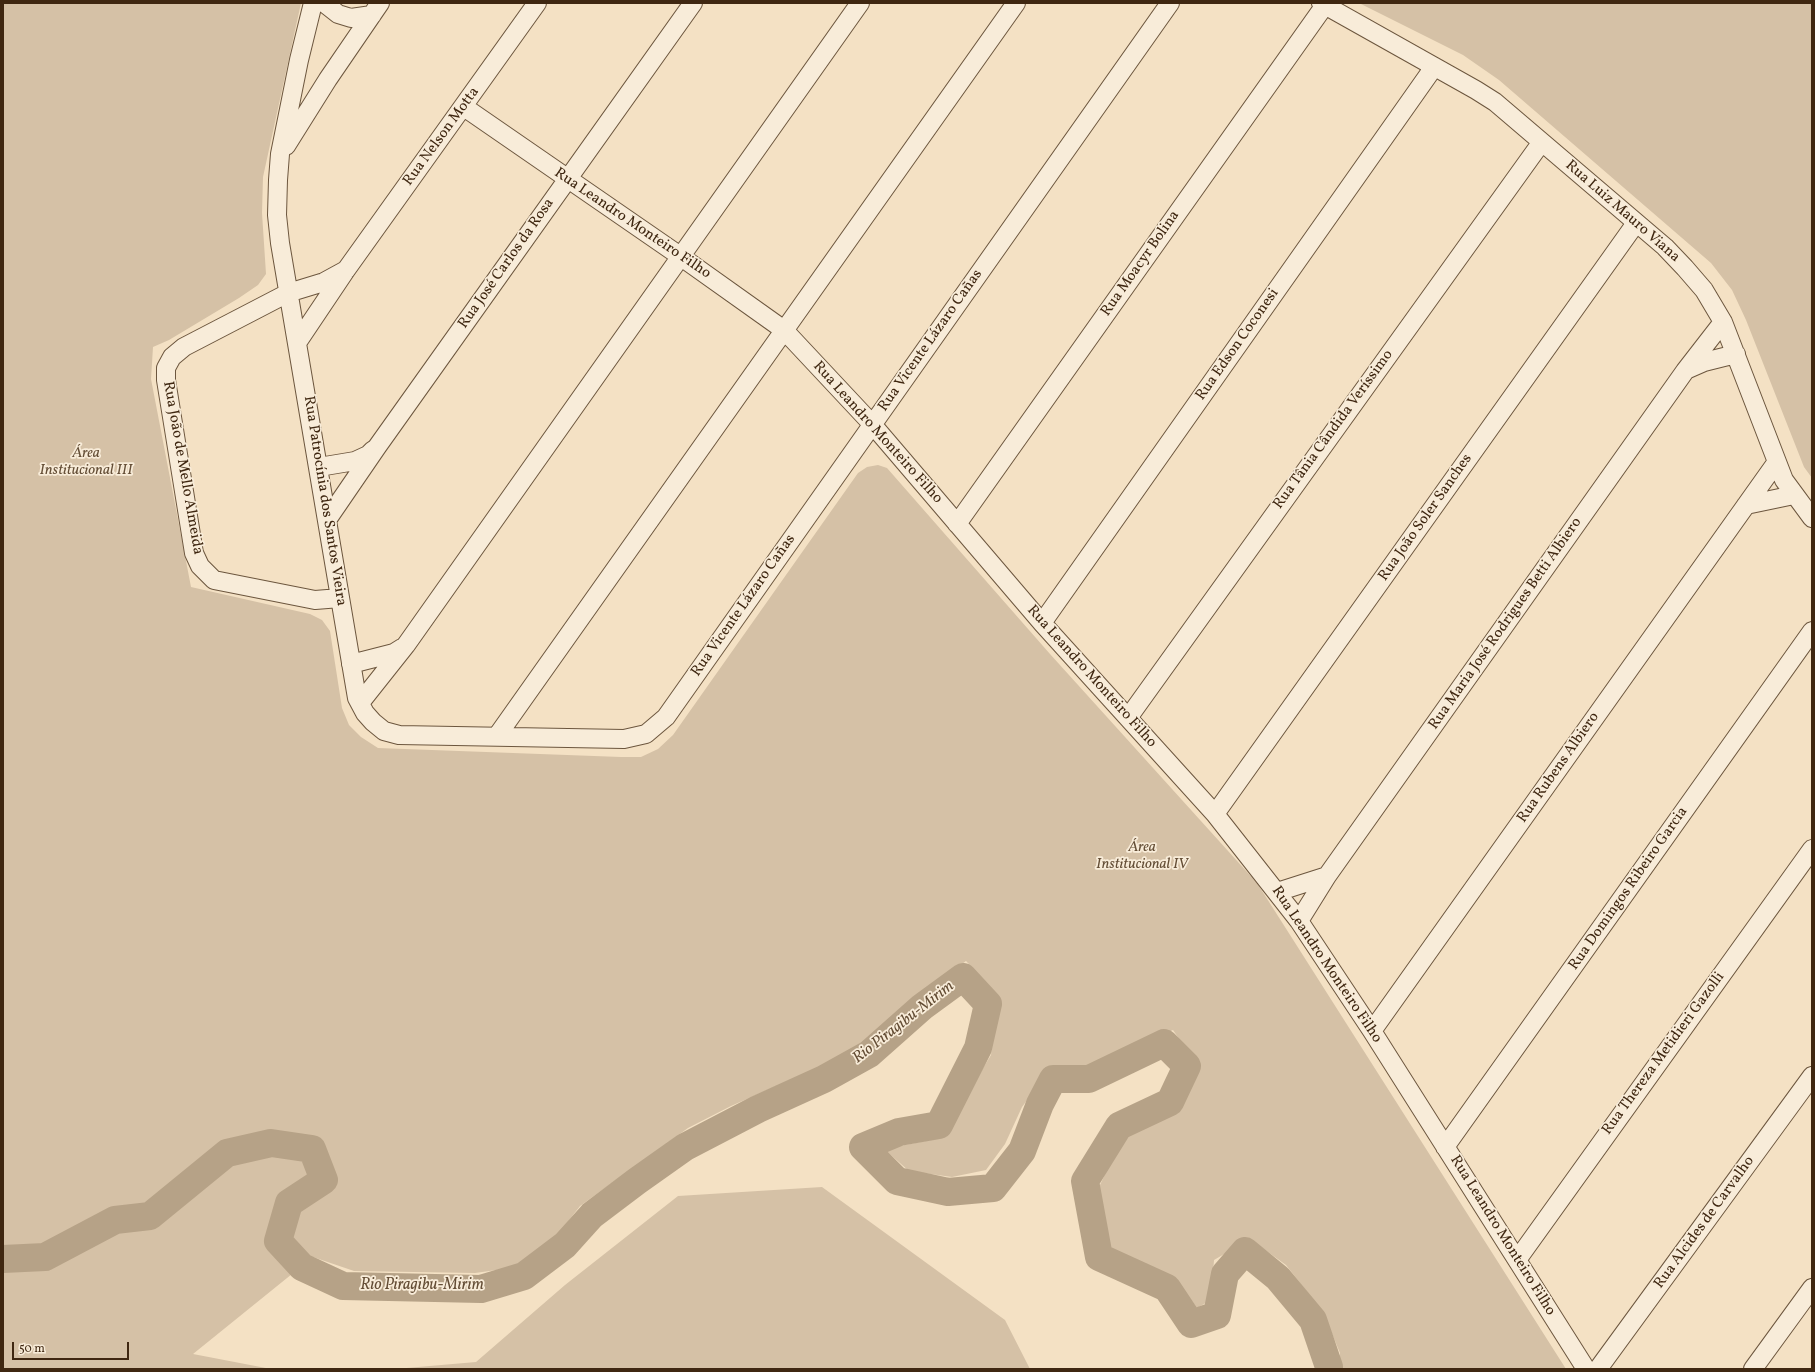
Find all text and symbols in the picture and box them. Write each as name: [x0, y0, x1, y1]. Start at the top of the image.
street label: Rua Nelson Motta: [400, 84, 484, 190]
street label: Rua Luiz Mauro Viana: [1561, 157, 1683, 267]
street label: Rua Leandro Monteiro Filho: [550, 165, 714, 283]
street label: Rua José Carlos da Rosa: [455, 195, 559, 333]
street label: Rua Moacyr Bolina: [1098, 208, 1184, 320]
street label: Rua Vicente Lázaro Cañas: [875, 266, 987, 416]
street label: Rua Edson Coconesi: [1193, 286, 1283, 404]
street label: Rua Tânia Cândida Veríssimo: [1270, 347, 1398, 513]
street label: Rua Leandro Monteiro Filho: [808, 358, 946, 508]
street label: Rua João de Mello Almeida: [158, 380, 206, 556]
street label: Rua Patrocínia dos Santos Vieira: [299, 395, 349, 607]
park label: Área Institucional III: [40, 445, 132, 480]
street label: Rua João Soler Sanches: [1375, 451, 1477, 585]
street label: Rua Maria José Rodrigues Betti Albiero: [1426, 515, 1586, 733]
street label: Rua Vicente Lázaro Cañas: [688, 531, 800, 681]
street label: Rua Leandro Monteiro Filho: [1022, 602, 1160, 752]
street label: Rua Rubens Albiero: [1514, 709, 1604, 827]
street label: Rua Domingos Ribeiro Garcia: [1566, 804, 1692, 974]
park label: Área Institucional IV: [1096, 839, 1188, 874]
street label: Rua Leandro Monteiro Filho: [1267, 883, 1385, 1047]
street label: Rua Thereza Metidieri Gazolli: [1599, 969, 1729, 1139]
water label: Rio Piragibu-Mirim: [849, 977, 959, 1069]
street label: Rua Leandro Monteiro Filho: [1445, 1153, 1559, 1319]
street label: Rua Alcides de Carvalho: [1651, 1153, 1759, 1293]
water label: Rio Piragibu-Mirim: [360, 1276, 484, 1296]
scale bar: [14, 1334, 131, 1360]
text: 50 m: [19, 1341, 45, 1357]

